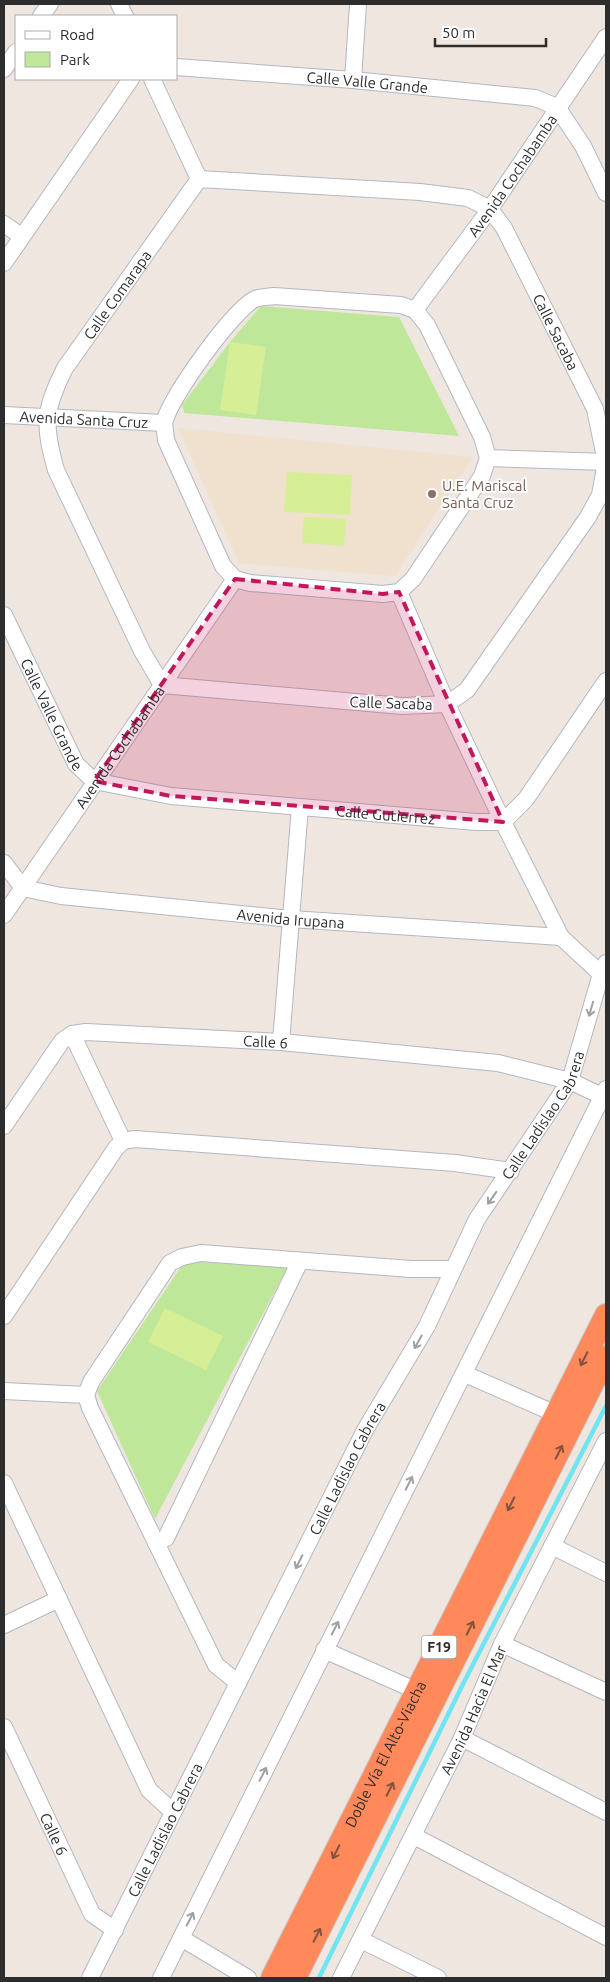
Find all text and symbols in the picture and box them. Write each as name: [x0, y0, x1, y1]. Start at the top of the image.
legend: [15, 15, 178, 80]
scale bar: [435, 15, 546, 47]
text: 50 m: [442, 24, 475, 41]
text: Road: [60, 26, 95, 43]
text: Park: [60, 51, 90, 68]
street label: Calle Valle Grande: [306, 68, 429, 96]
street label: Avenida Cochabamba: [464, 111, 560, 240]
street label: Calle Comarapa: [80, 247, 154, 342]
street label: Calle Sacaba: [530, 291, 583, 373]
street label: Avenida Santa Cruz: [19, 407, 149, 431]
place label: U.E. Mariscal Santa Cruz: [442, 477, 527, 511]
marker: U.E. Mariscal Santa Cruz: [426, 488, 438, 500]
street label: Calle Valle Grande: [18, 655, 86, 774]
street label: Avenida Cochabamba: [72, 683, 168, 811]
street label: Calle Sacaba: [349, 693, 433, 713]
street label: Calle Gutierrez: [335, 802, 436, 827]
street label: Avenida Irupana: [236, 905, 345, 931]
one-way arrow: [585, 1001, 595, 1017]
street label: Calle 6: [243, 1032, 289, 1051]
street label: Calle Ladislao Cabrera: [498, 1049, 587, 1182]
one-way arrow: [487, 1191, 497, 1205]
one-way arrow: [412, 1334, 422, 1348]
one-way arrow: [579, 1351, 588, 1366]
street label: Calle Ladislao Cabrera: [305, 1398, 389, 1538]
one-way arrow: [555, 1445, 564, 1460]
one-way arrow: [404, 1476, 414, 1491]
one-way arrow: [506, 1496, 515, 1511]
one-way arrow: [294, 1554, 304, 1569]
one-way arrow: [331, 1621, 340, 1636]
one-way arrow: [466, 1621, 475, 1636]
road number: F19: [422, 1635, 456, 1658]
street label: Avenida Hacia El Mar: [437, 1642, 509, 1777]
street label: Doble Vía El Alto-Viacha: [341, 1678, 429, 1830]
street label: Calle Ladislao Cabrera: [124, 1760, 205, 1900]
one-way arrow: [258, 1766, 268, 1781]
one-way arrow: [386, 1782, 395, 1797]
street label: Calle 6: [37, 1810, 72, 1858]
one-way arrow: [331, 1845, 341, 1860]
one-way arrow: [186, 1912, 195, 1927]
one-way arrow: [312, 1927, 322, 1942]

